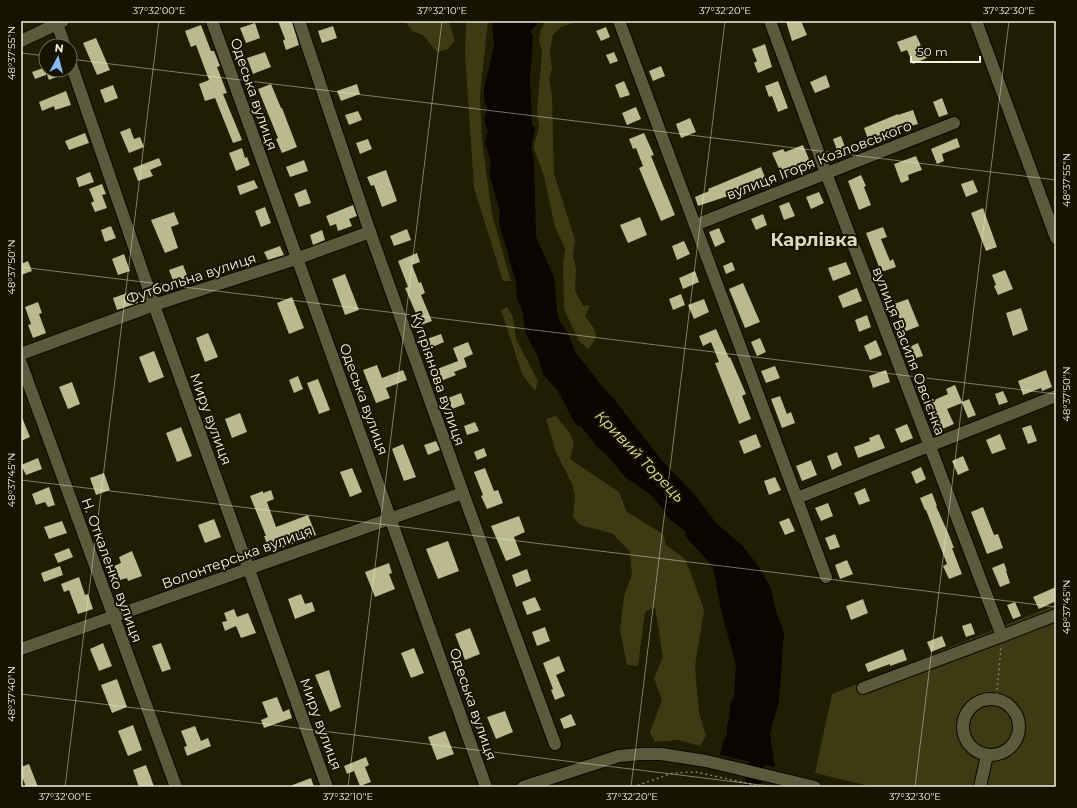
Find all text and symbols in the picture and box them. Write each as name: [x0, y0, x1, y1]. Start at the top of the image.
text: 37°32'00"E: [133, 4, 186, 17]
text: 37°32'10"E: [417, 4, 467, 17]
text: 37°32'20"E: [699, 4, 751, 17]
text: 37°32'30"E: [983, 4, 1035, 17]
text: 48°37'55"N: [5, 26, 18, 80]
street label: Одеська вулиця: [226, 35, 282, 153]
north arrow: [38, 38, 78, 78]
scale bar: [911, 38, 980, 64]
text: N: [54, 41, 64, 56]
text: 50 m: [917, 44, 948, 59]
street label: вулиця Ігоря Козловського: [724, 116, 914, 204]
text: 48°37'55"N: [1060, 153, 1073, 207]
district label: Карлівка: [770, 229, 858, 251]
text: 48°37'50"N: [5, 239, 18, 295]
street label: Футбольна вулиця: [124, 248, 258, 308]
street label: вулиця Василя Овсієнка: [869, 264, 949, 438]
street label: Купріянова вулиця: [407, 310, 469, 448]
street label: Одеська вулиця: [335, 341, 393, 457]
text: 48°37'50"N: [1060, 366, 1073, 422]
street label: Миру вулиця: [186, 371, 236, 467]
water label: Кривий Торець: [591, 406, 689, 506]
text: 48°37'45"N: [5, 453, 18, 507]
street label: Н. Откаленко вулиця: [77, 495, 147, 645]
street label: Волонтерська вулиця: [159, 521, 315, 593]
text: 48°37'45"N: [1060, 580, 1073, 634]
street label: Одеська вулиця: [445, 645, 501, 763]
text: 48°37'40"N: [5, 666, 18, 722]
street label: Миру вулиця: [296, 676, 346, 772]
text: 37°32'00"E: [39, 790, 92, 803]
text: 37°32'10"E: [323, 790, 373, 803]
text: 37°32'20"E: [606, 790, 658, 803]
text: 37°32'30"E: [889, 790, 941, 803]

